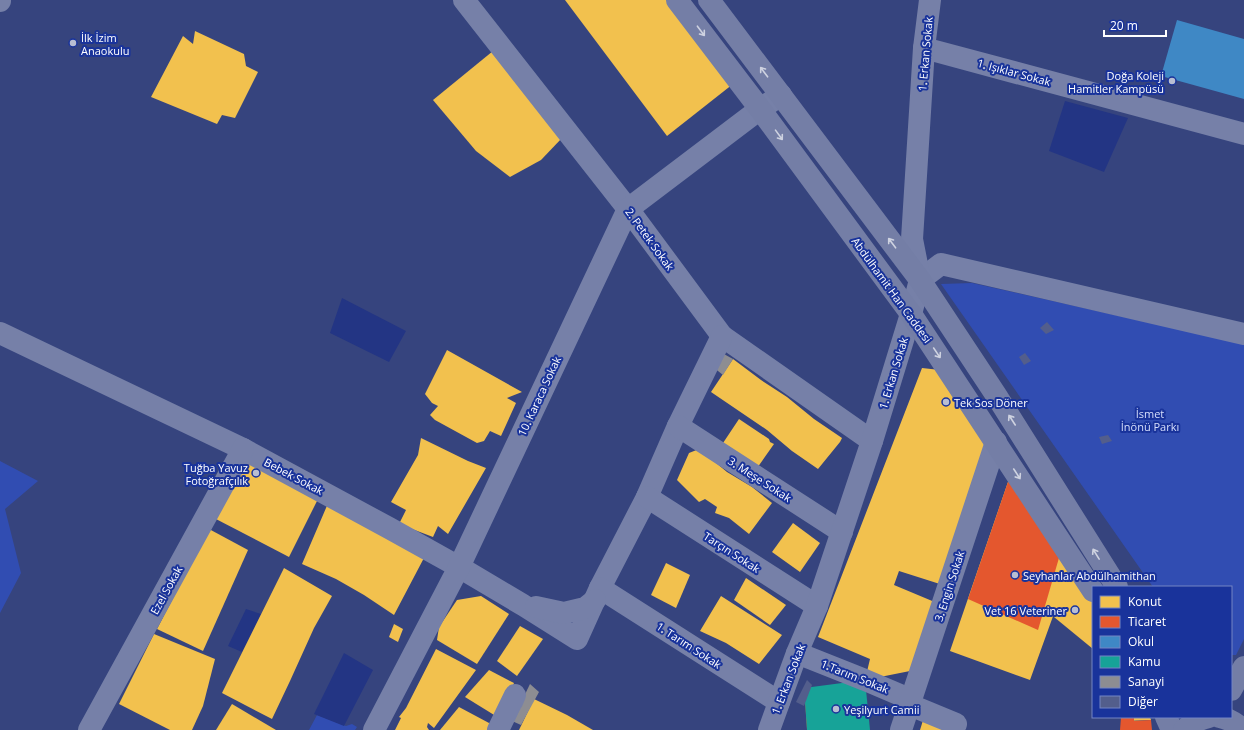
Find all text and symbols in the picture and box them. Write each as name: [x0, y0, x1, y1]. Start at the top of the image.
scale bar: [1104, 12, 1166, 38]
street label: 1. Erkan Sokak: [914, 16, 936, 92]
text: 20 m: [1110, 17, 1138, 34]
one-way arrow: [696, 26, 705, 37]
place label: İlk İzim Anaokulu: [81, 30, 129, 58]
marker: İlk İzim Anaokulu: [68, 38, 78, 48]
street label: 1. Işıklar Sokak: [976, 55, 1053, 89]
one-way arrow: [759, 67, 768, 78]
place label: Doğa Koleji Hamitler Kampüsü: [1068, 68, 1164, 96]
marker: Doğa Koleji Hamitler Kampüsü: [1167, 76, 1177, 86]
one-way arrow: [775, 129, 783, 140]
street label: 2. Petek Sokak: [622, 205, 678, 273]
street label: Abdülhamit Han Caddesi: [849, 234, 935, 346]
one-way arrow: [888, 238, 896, 249]
street label: 1. Erkan Sokak: [875, 335, 911, 411]
one-way arrow: [933, 348, 941, 359]
street label: 10. Karaca Sokak: [514, 354, 564, 438]
place label: Tek Sos Döner: [954, 395, 1028, 410]
marker: Tek Sos Döner: [941, 397, 951, 407]
park label: İsmet İnönü Parkı: [1121, 406, 1179, 434]
one-way arrow: [1008, 415, 1016, 426]
street label: 3. Meşe Sokak: [725, 453, 795, 505]
street label: Bebek Sokak: [262, 454, 326, 498]
place label: Tuğba Yavuz Fotoğrafçılık: [184, 460, 248, 488]
marker: Tuğba Yavuz Fotoğrafçılık: [251, 468, 261, 478]
one-way arrow: [1012, 468, 1021, 479]
street label: Tarçın Sokak: [701, 528, 763, 576]
street label: 3. Engin Sokak: [930, 548, 968, 623]
one-way arrow: [1092, 548, 1100, 560]
street label: Ezel Sokak: [146, 563, 186, 617]
place label: Seyhanlar Abdülhamithan: [1023, 568, 1156, 583]
marker: Seyhanlar Abdülhamithan: [1010, 570, 1020, 580]
legend: [1092, 586, 1232, 718]
text: Konut: [1128, 593, 1162, 610]
place label: Vet 16 Veteriner: [985, 603, 1067, 618]
marker: Vet 16 Veteriner: [1070, 605, 1080, 615]
text: Ticaret: [1128, 613, 1166, 630]
street label: 1. Tarım Sokak: [654, 618, 725, 672]
text: Okul: [1128, 633, 1154, 650]
street label: 1. Erkan Sokak: [768, 641, 808, 716]
text: Kamu: [1128, 653, 1160, 670]
street label: 1.Tarım Sokak: [819, 656, 891, 697]
text: Sanayi: [1128, 673, 1164, 690]
text: Diğer: [1128, 693, 1158, 710]
place label: Yeşilyurt Camii: [844, 702, 919, 717]
marker: Yeşilyurt Camii: [831, 704, 841, 714]

